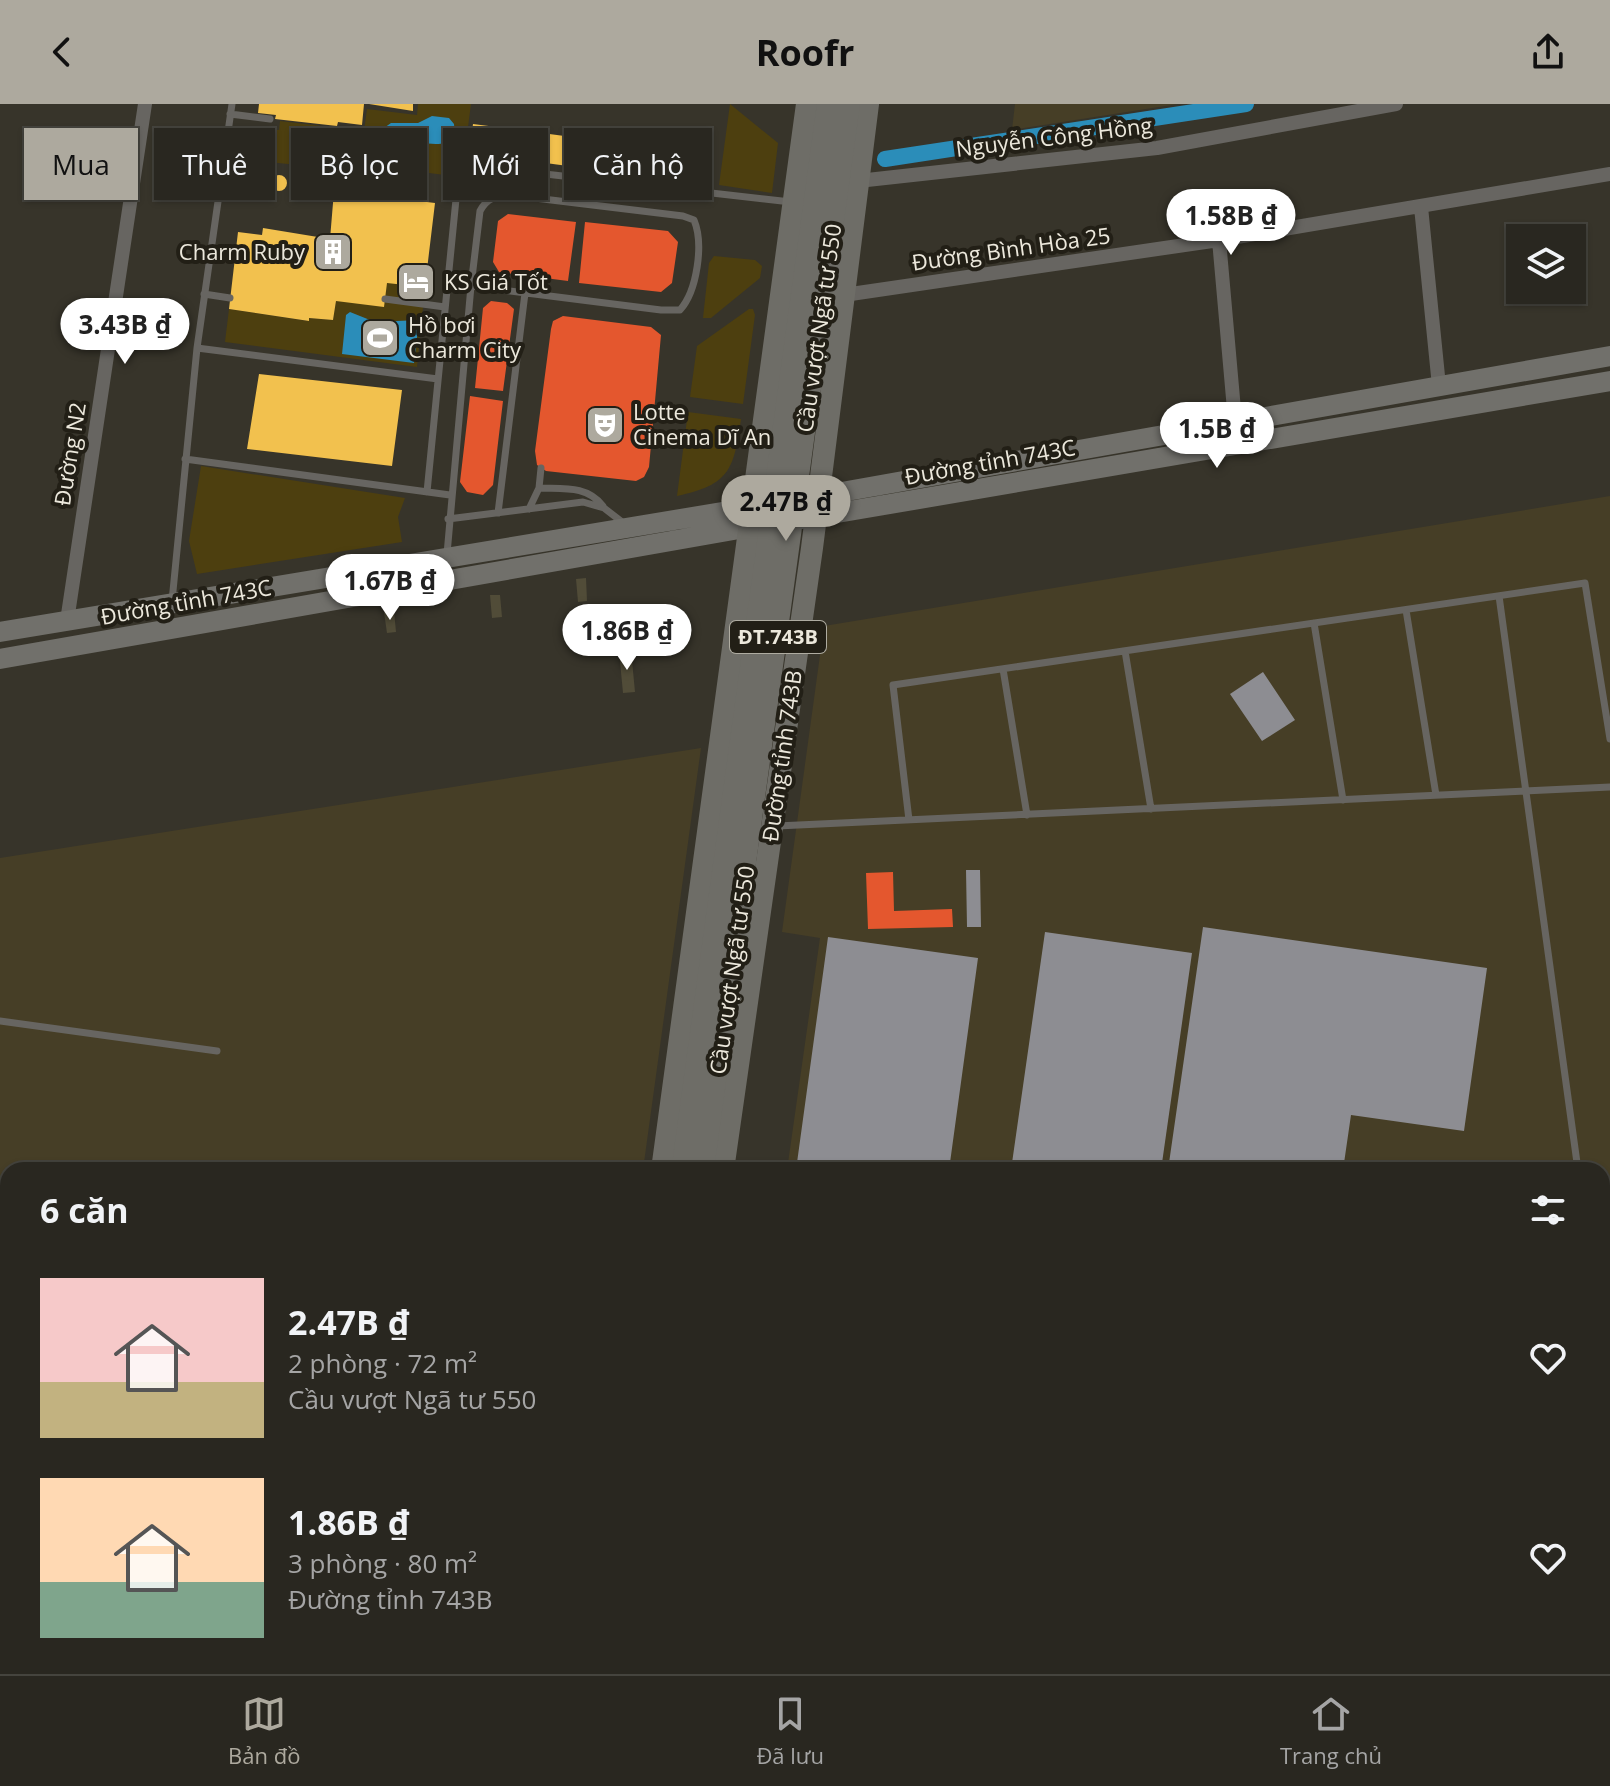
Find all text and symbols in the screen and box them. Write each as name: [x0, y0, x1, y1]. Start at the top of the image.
text: Roofr: [756, 28, 854, 77]
icon: back: [40, 30, 84, 74]
icon: share: [1526, 30, 1570, 74]
street label: Nguyễn Công Hồng: [954, 109, 1154, 163]
chip: Mua: [24, 128, 138, 200]
chip: Thuê: [154, 128, 275, 200]
chip: Bộ lọc: [291, 128, 427, 200]
chip: Mới: [443, 128, 548, 200]
chip: Căn hộ: [564, 128, 712, 200]
pin: 1.58B ₫: [1157, 189, 1305, 257]
text: 1.58B ₫: [1184, 197, 1278, 233]
street label: Đường Bình Hòa 25: [910, 219, 1112, 277]
street label: Cầu vượt Ngã tư 550: [789, 222, 847, 434]
map controls: [1506, 224, 1586, 304]
button: layers: [1506, 224, 1586, 304]
building icon: Charm Ruby: [312, 231, 354, 273]
place label: Charm Ruby: [179, 236, 306, 266]
hotel icon: KS Giá Tốt: [395, 261, 437, 303]
place label: KS Giá Tốt: [444, 266, 548, 296]
pin: 3.43B ₫: [51, 298, 199, 366]
text: 3.43B ₫: [78, 306, 172, 342]
place label: Hồ bơi Charm City: [408, 309, 522, 364]
sports icon: Hồ bơi Charm City: [359, 317, 401, 359]
place label: Lotte Cinema Dĩ An: [633, 396, 771, 451]
street label: Đường N2: [46, 400, 92, 508]
pin: 1.5B ₫: [1152, 402, 1282, 470]
theatre icon: Lotte Cinema Dĩ An: [584, 404, 626, 446]
text: 1.5B ₫: [1178, 410, 1256, 446]
street label: Đường tỉnh 743C: [902, 431, 1078, 491]
pin: 2.47B ₫: [712, 475, 860, 543]
text: 2.47B ₫: [739, 483, 833, 519]
pin: 1.67B ₫: [316, 554, 464, 622]
text: 1.67B ₫: [343, 562, 437, 598]
street label: Đường tỉnh 743C: [98, 571, 274, 631]
pin: 1.86B ₫: [553, 604, 701, 672]
text: 1.86B ₫: [580, 612, 674, 648]
road number: ĐT.743B: [730, 621, 826, 653]
street label: Đường tỉnh 743B: [754, 668, 808, 844]
street label: Cầu vượt Ngã tư 550: [702, 864, 760, 1076]
text: 6 căn: [40, 1187, 129, 1233]
icon: filters: [1526, 1188, 1570, 1232]
text: 2.47B ₫: [288, 1299, 410, 1345]
icon: home: [104, 1310, 200, 1406]
icon: heart: [1526, 1336, 1570, 1380]
text: 2 phòng · 72 m²: [288, 1345, 477, 1381]
text: Cầu vượt Ngã tư 550: [288, 1381, 536, 1417]
text: 1.86B ₫: [288, 1499, 410, 1545]
icon: home: [104, 1510, 200, 1606]
icon: heart: [1526, 1536, 1570, 1580]
text: 3 phòng · 80 m²: [288, 1545, 477, 1581]
text: Đường tỉnh 743B: [288, 1581, 493, 1617]
tab: Bản đồ: [228, 1692, 300, 1770]
tab: Đã lưu: [756, 1692, 824, 1770]
tab: Trang chủ: [1280, 1692, 1382, 1770]

